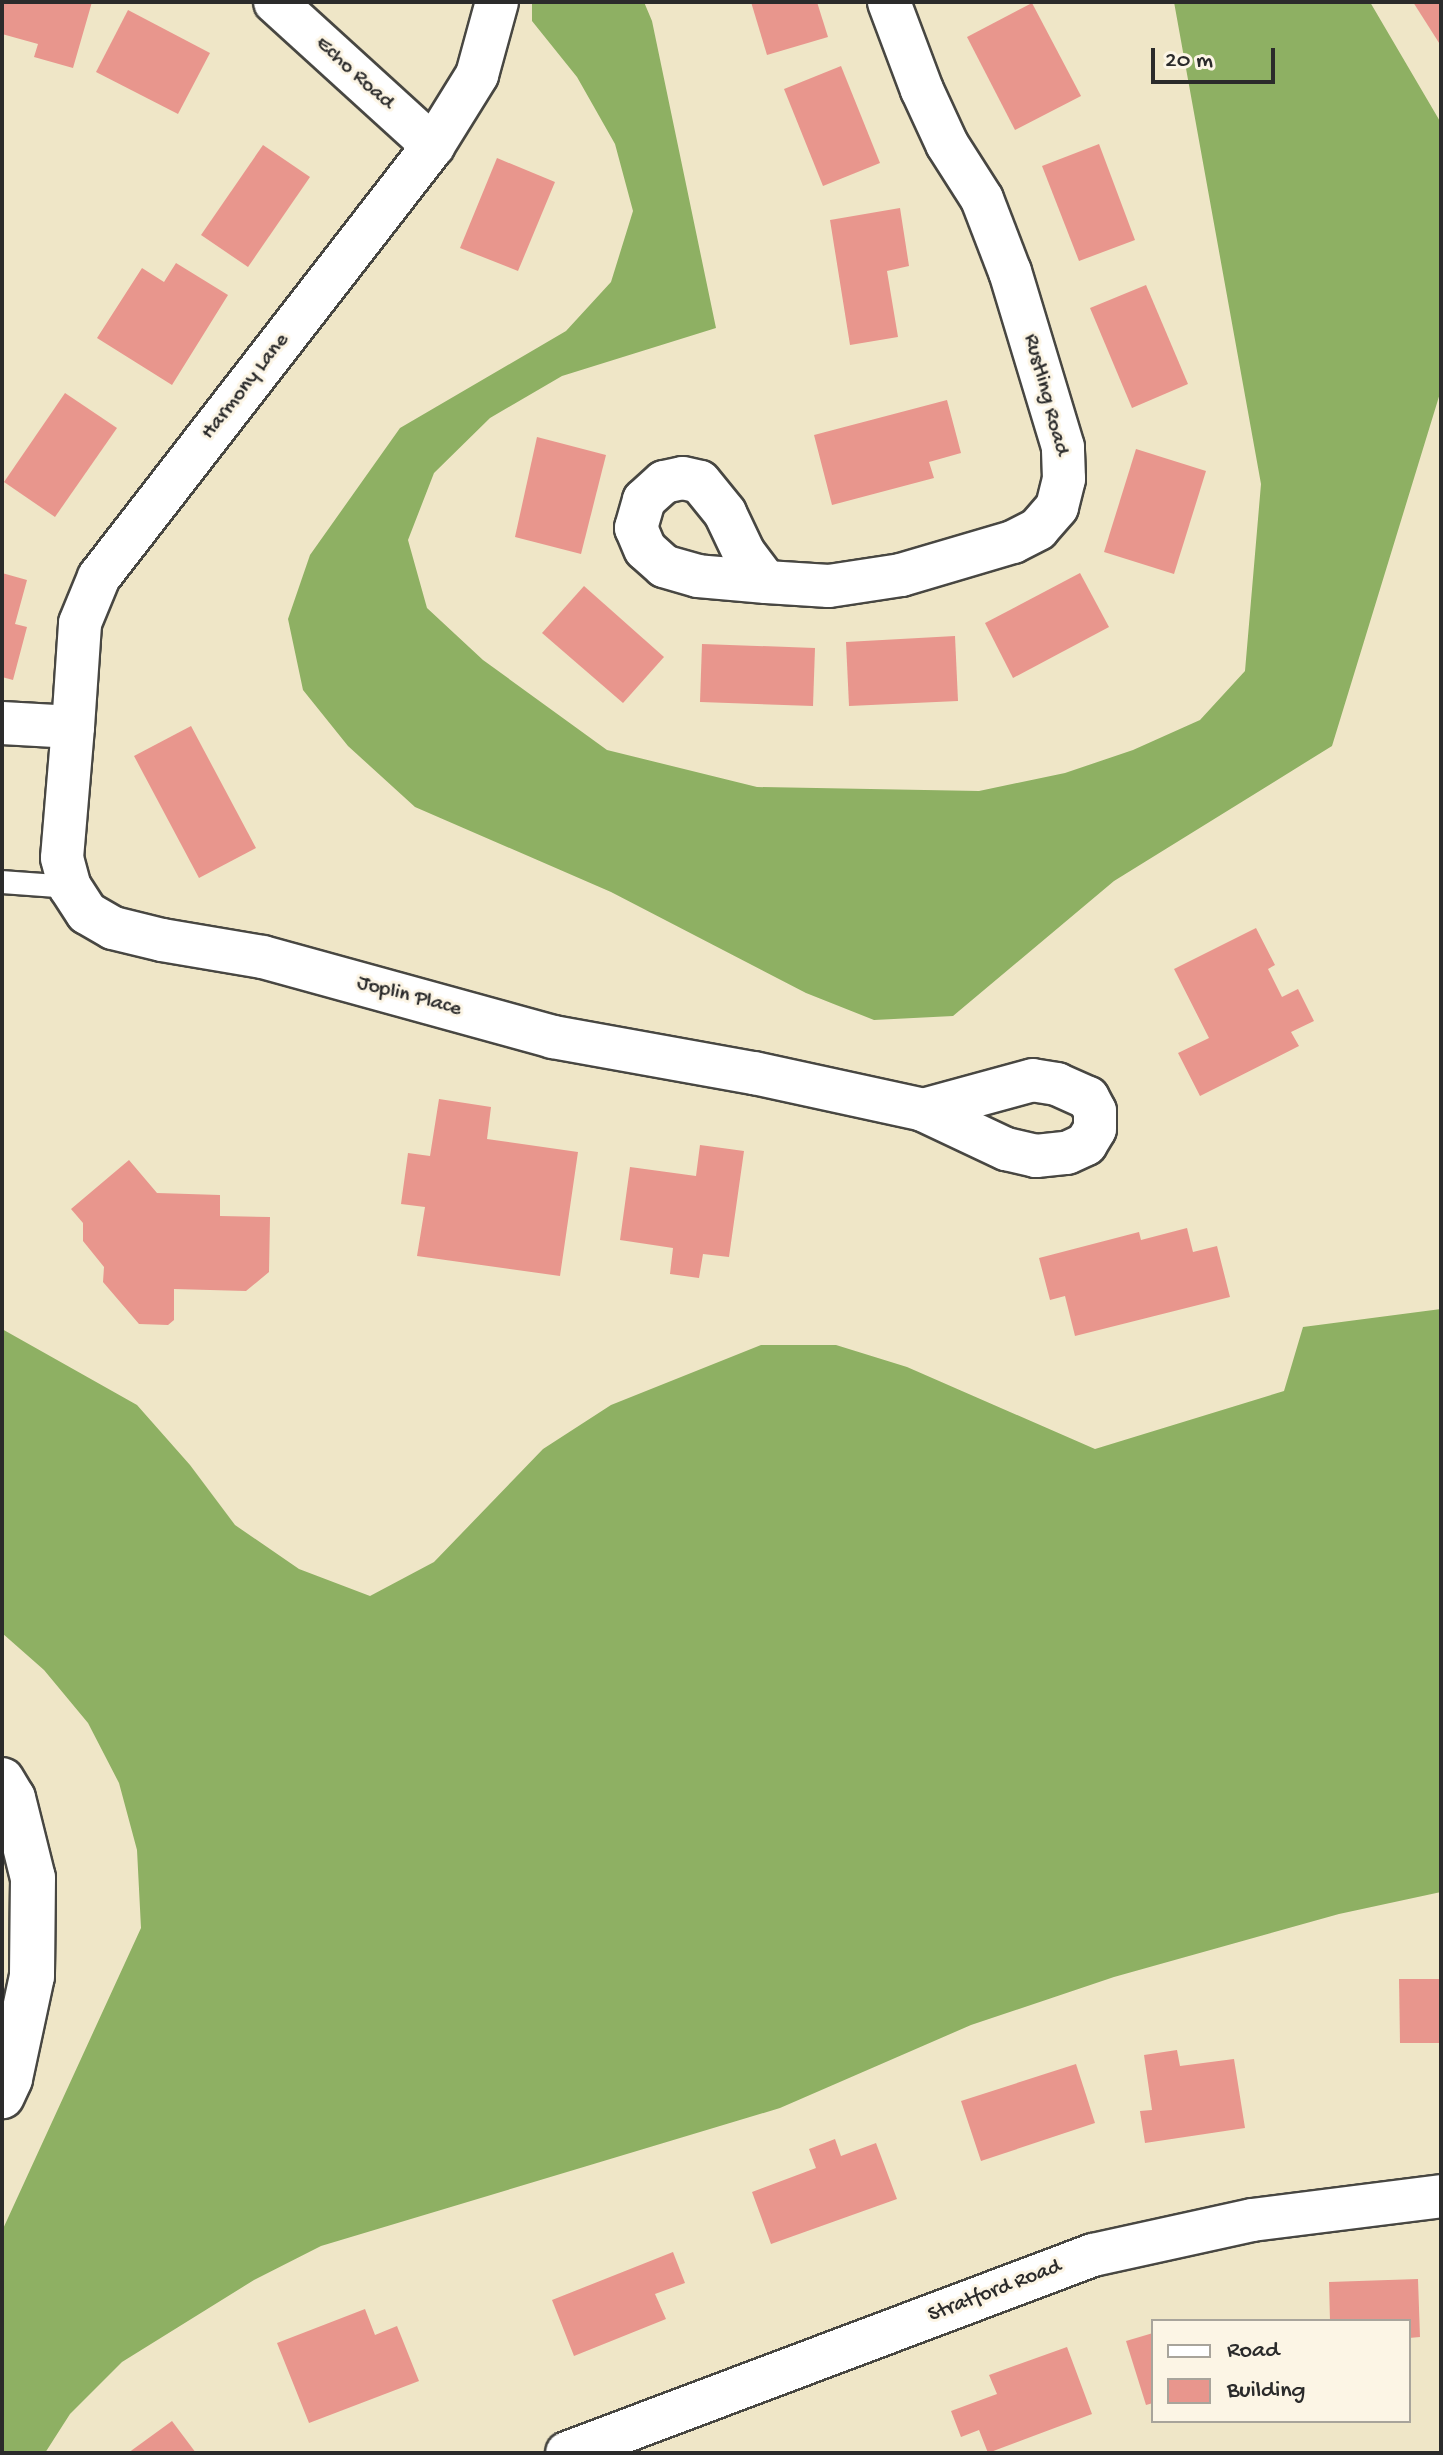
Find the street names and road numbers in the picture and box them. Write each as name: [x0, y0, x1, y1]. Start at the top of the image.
street label: Echo Road: [309, 32, 399, 116]
street label: Harmony Lane: [196, 328, 296, 446]
street label: Rustling Road: [1016, 331, 1074, 459]
street label: Joplin Place: [354, 970, 464, 1024]
street label: Stratford Road: [925, 2255, 1065, 2329]

